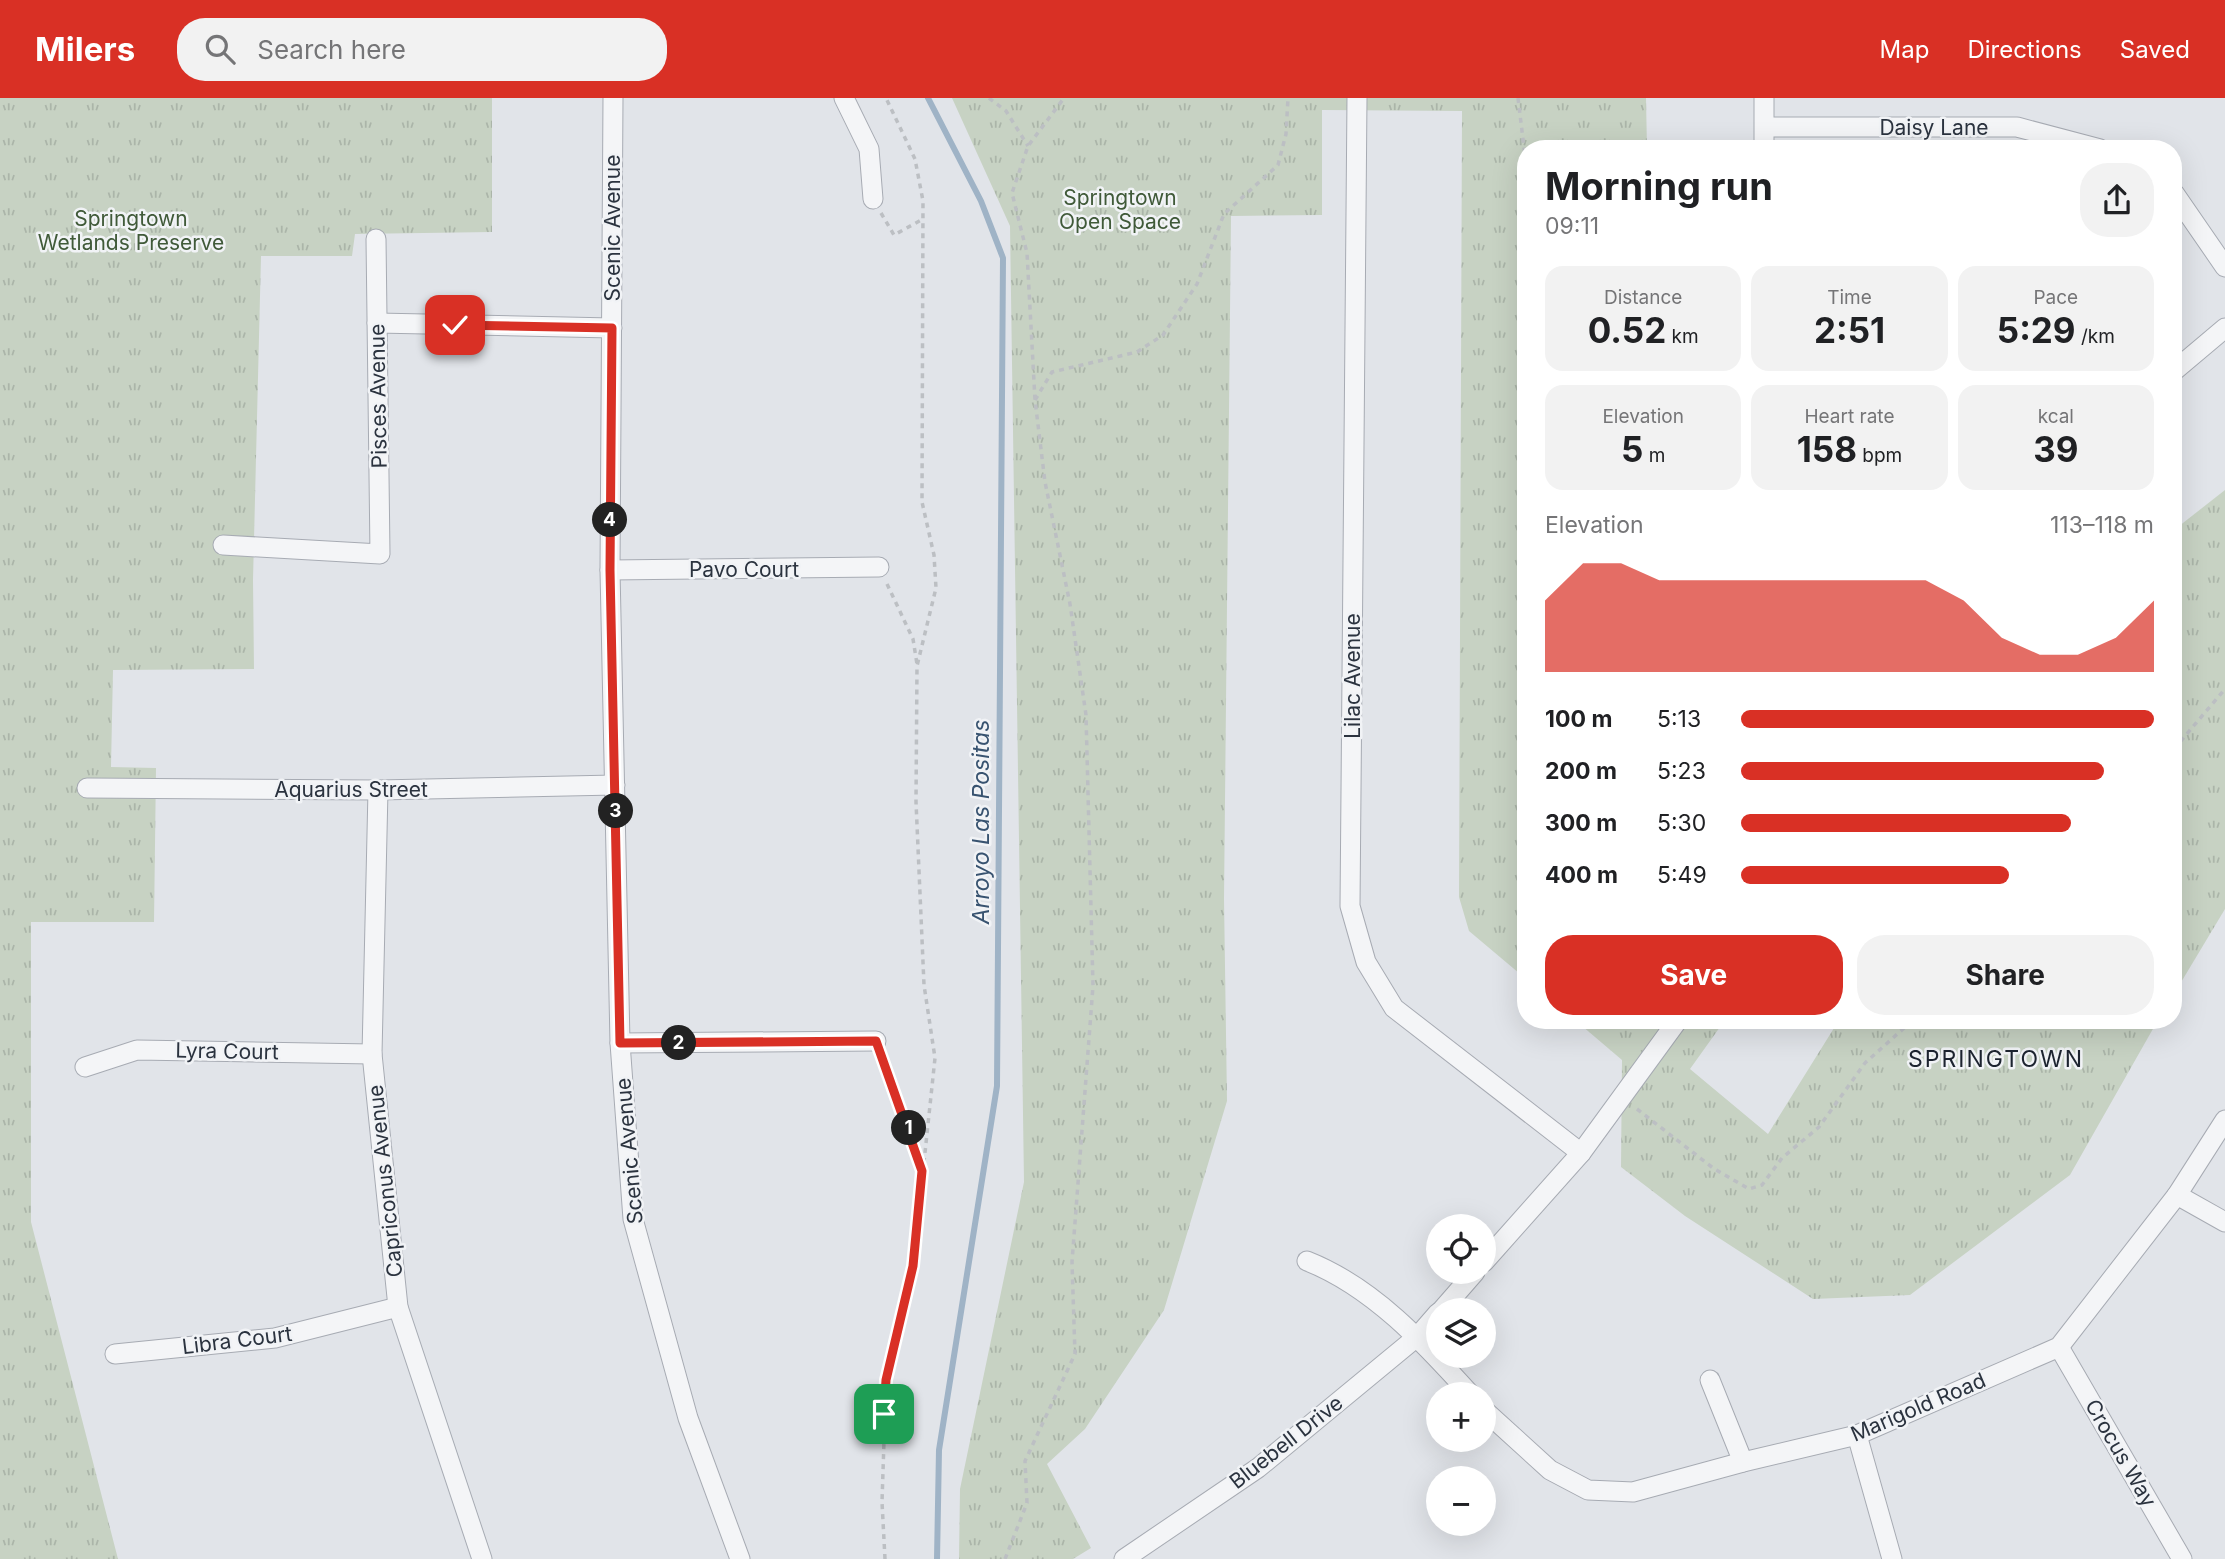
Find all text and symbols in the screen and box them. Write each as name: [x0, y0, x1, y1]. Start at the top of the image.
search box: [177, 18, 667, 81]
text: Milers: [35, 29, 135, 69]
icon: search: [201, 30, 239, 68]
text: Search here: [257, 34, 406, 65]
text: Map: [1880, 35, 1929, 64]
text: Directions: [1967, 35, 2082, 64]
text: Saved: [2120, 35, 2190, 64]
street label: Daisy Lane: [1879, 115, 1989, 140]
street label: Scenic Avenue: [600, 155, 625, 301]
text: Morning run: [1545, 163, 1773, 209]
button: share: [2080, 163, 2154, 237]
park label: Springtown Open Space: [1059, 185, 1181, 234]
park label: Springtown Wetlands Preserve: [38, 206, 224, 255]
text: 09:11: [1545, 212, 1599, 240]
text: Distance: [1604, 286, 1682, 309]
text: Time: [1827, 286, 1872, 309]
text: Pace: [2033, 286, 2078, 309]
pin: [425, 295, 485, 355]
icon: check: [436, 306, 474, 344]
text: 0.52: [1588, 309, 1666, 351]
text: 2:51: [1814, 309, 1885, 351]
text: 5:29: [1997, 309, 2076, 351]
street label: Pisces Avenue: [364, 323, 392, 469]
text: km: [1666, 325, 1699, 348]
text: /km: [2076, 325, 2115, 348]
text: Elevation: [1602, 405, 1684, 428]
text: Heart rate: [1804, 405, 1894, 428]
text: kcal: [2038, 405, 2074, 428]
text: 5: [1621, 428, 1643, 470]
text: 158: [1797, 428, 1857, 470]
text: 39: [2033, 428, 2078, 470]
text: m: [1643, 444, 1665, 467]
text: bpm: [1857, 444, 1902, 467]
pin: 4: [592, 502, 628, 538]
text: 4: [603, 508, 616, 531]
text: Elevation: [1545, 511, 1644, 539]
text: 113–118 m: [2050, 511, 2154, 539]
street label: Pavo Court: [689, 557, 799, 582]
street label: Lilac Avenue: [1340, 613, 1365, 739]
text: 100 m: [1545, 705, 1612, 733]
text: 5:13: [1657, 705, 1701, 733]
water label: Arroyo Las Positas: [967, 720, 995, 925]
text: 200 m: [1545, 757, 1617, 785]
text: 5:23: [1657, 757, 1706, 785]
street label: Aquarius Street: [274, 777, 428, 802]
pin: 3: [598, 794, 634, 828]
text: 3: [609, 799, 622, 822]
text: 300 m: [1545, 809, 1617, 837]
text: 5:30: [1657, 809, 1706, 837]
text: 400 m: [1545, 861, 1618, 889]
text: 5:49: [1657, 861, 1707, 889]
button: Save: [1545, 935, 1843, 1015]
button: Share: [1857, 935, 2154, 1015]
pin: 2: [662, 1026, 696, 1060]
text: 2: [673, 1031, 684, 1054]
street label: Lyra Court: [175, 1038, 279, 1064]
district label: SPRINGTOWN: [1908, 1045, 2084, 1073]
street label: Scenic Avenue: [610, 1077, 648, 1225]
street label: Capriconus Avenue: [362, 1083, 408, 1279]
pin: 1: [892, 1110, 926, 1146]
text: 1: [904, 1116, 913, 1139]
map controls: [1426, 1214, 1496, 1536]
button: locate: [1426, 1214, 1496, 1284]
button: layers: [1426, 1298, 1496, 1368]
street label: Libra Court: [180, 1321, 294, 1359]
street label: Marigold Road: [1847, 1367, 1989, 1447]
button: +: [1426, 1382, 1496, 1452]
pin: [854, 1384, 914, 1444]
street label: Bluebell Drive: [1224, 1390, 1348, 1494]
icon: arrive: [865, 1395, 903, 1433]
street label: Crocus Way: [2080, 1395, 2162, 1511]
button: −: [1426, 1466, 1496, 1536]

